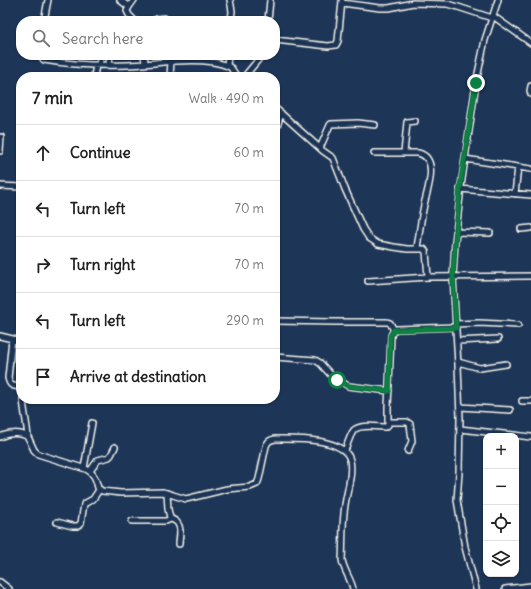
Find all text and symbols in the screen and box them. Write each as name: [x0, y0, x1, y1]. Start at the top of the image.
search box: [16, 16, 280, 60]
icon: search: [30, 27, 52, 49]
text: Search here: [62, 29, 143, 48]
route end: [467, 74, 485, 92]
text: 7 min: [32, 87, 73, 109]
text: Walk · 490 m: [189, 90, 264, 107]
icon: ahead: [32, 142, 54, 164]
text: Continue: [70, 143, 131, 162]
text: 60 m: [233, 144, 264, 161]
icon: left: [32, 198, 54, 220]
text: Turn left: [70, 199, 125, 218]
text: 70 m: [235, 200, 264, 217]
icon: right: [32, 254, 54, 276]
text: Turn right: [70, 255, 135, 274]
text: 70 m: [235, 256, 264, 273]
icon: left: [32, 310, 54, 332]
text: Turn left: [70, 311, 125, 330]
text: 290 m: [226, 312, 264, 329]
icon: arrive: [32, 366, 54, 388]
text: Arrive at destination: [70, 367, 206, 386]
route start: [328, 371, 346, 389]
map controls: [483, 433, 519, 577]
button: +: [483, 433, 519, 469]
button: −: [483, 469, 519, 505]
button: locate: [483, 505, 519, 541]
button: layers: [483, 541, 519, 577]

